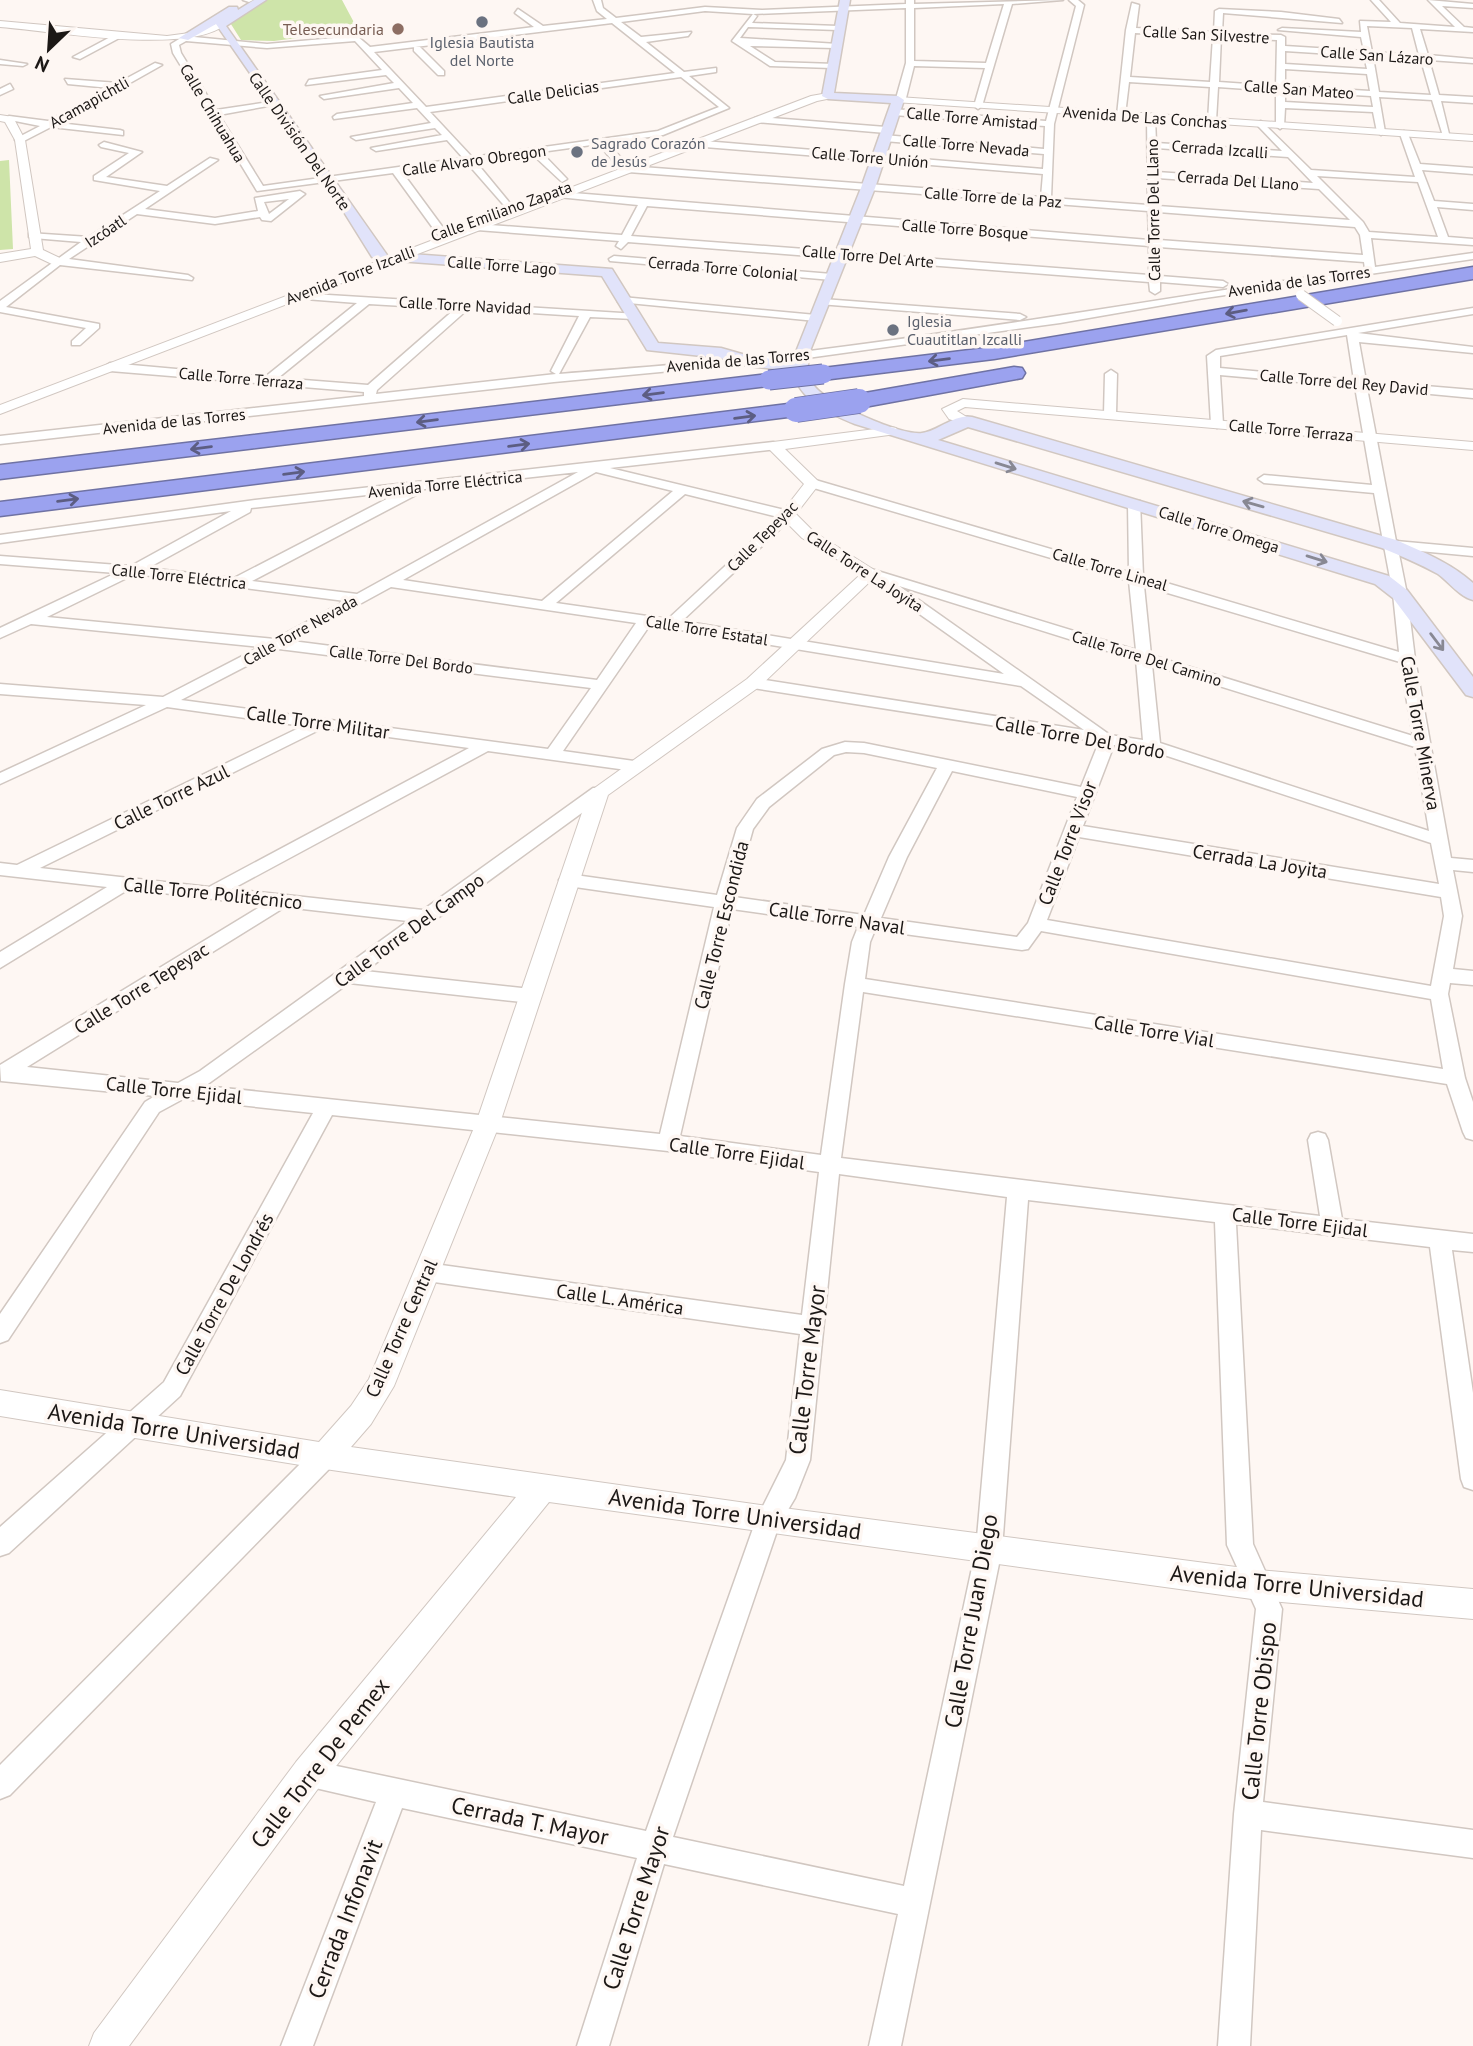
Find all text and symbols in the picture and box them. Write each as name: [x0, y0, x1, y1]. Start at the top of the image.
north arrow: [14, 14, 84, 84]
marker: Iglesia Bautista del Norte: [474, 14, 490, 30]
place label: Telesecundaria: [283, 19, 384, 39]
marker: Telesecundaria: [390, 21, 406, 37]
street label: Calle San Silvestre: [1142, 21, 1270, 47]
place label: Iglesia Bautista del Norte: [430, 32, 535, 70]
street label: Calle San Lázaro: [1320, 41, 1434, 69]
text: N: [31, 51, 53, 78]
street label: Calle Chihuahua: [176, 60, 250, 166]
street label: Calle División Del Norte: [245, 68, 355, 214]
street label: Acamapichtli: [45, 72, 133, 132]
street label: Calle San Mateo: [1243, 75, 1355, 103]
street label: Calle Delicias: [506, 76, 600, 108]
street label: Avenida De Las Conchas: [1062, 101, 1228, 133]
street label: Calle Torre Amistad: [906, 102, 1038, 134]
street label: Calle Torre Nevada: [902, 129, 1030, 161]
place label: Sagrado Corazón de Jesús: [591, 133, 706, 171]
street label: Cerrada Izcalli: [1171, 136, 1269, 162]
street label: Calle Torre Del Llano: [1142, 139, 1164, 281]
street label: Calle Alvaro Obregon: [401, 140, 547, 180]
street label: Calle Torre Unión: [811, 142, 929, 172]
marker: Sagrado Corazón de Jesús: [569, 144, 585, 160]
street label: Cerrada Del Llano: [1176, 166, 1300, 194]
street label: Calle Emiliano Zapata: [428, 176, 574, 246]
street label: Calle Torre de la Paz: [923, 182, 1063, 212]
street label: Izcóatl: [81, 210, 130, 252]
street label: Calle Torre Bosque: [901, 215, 1029, 243]
street label: Calle Torre Del Arte: [801, 240, 935, 272]
street label: Avenida Torre Izcalli: [283, 241, 417, 309]
street label: Calle Torre Lago: [447, 251, 557, 279]
street label: Cerrada Torre Colonial: [647, 251, 799, 285]
street label: Avenida de las Torres: [1227, 261, 1372, 301]
street label: Calle Torre Navidad: [398, 292, 532, 318]
one-way arrow: [1225, 306, 1248, 319]
place label: Iglesia Cuautitlan Izcalli: [907, 311, 1022, 349]
marker: Iglesia Cuautitlan Izcalli: [885, 322, 901, 338]
street label: Avenida de las Torres: [666, 344, 811, 376]
one-way arrow: [928, 353, 951, 366]
street label: Calle Torre Terraza: [178, 363, 304, 393]
street label: Calle Torre del Rey David: [1259, 365, 1429, 399]
one-way arrow: [642, 387, 664, 400]
street label: Avenida de las Torres: [102, 404, 247, 438]
one-way arrow: [733, 410, 756, 423]
one-way arrow: [416, 414, 439, 427]
street label: Calle Torre Terraza: [1228, 415, 1354, 445]
one-way arrow: [507, 438, 530, 451]
one-way arrow: [190, 442, 213, 455]
one-way arrow: [994, 460, 1016, 473]
one-way arrow: [282, 466, 304, 479]
street label: Avenida Torre Eléctrica: [367, 466, 523, 502]
one-way arrow: [56, 494, 79, 507]
street label: Calle Tepeyac: [722, 496, 802, 576]
one-way arrow: [1243, 496, 1265, 509]
street label: Calle Torre Omega: [1156, 501, 1282, 557]
street label: Calle Torre La Joyita: [803, 526, 927, 616]
street label: Calle Torre Lineal: [1050, 543, 1170, 595]
one-way arrow: [1306, 554, 1328, 567]
street label: Calle Torre Eléctrica: [111, 559, 247, 593]
street label: Calle Torre Nevada: [239, 590, 361, 670]
street label: Calle Torre Estatal: [644, 610, 770, 650]
street label: Calle Torre Del Camino: [1070, 626, 1224, 690]
one-way arrow: [1429, 632, 1444, 651]
street label: Calle Torre Del Bordo: [328, 640, 474, 678]
street label: Calle Torre Minerva: [1396, 654, 1446, 812]
street label: Calle Torre Militar: [245, 700, 392, 744]
street label: Calle Torre Del Bordo: [993, 710, 1167, 764]
street label: Calle Torre Azul: [109, 759, 233, 835]
street label: Calle Torre Visor: [1032, 777, 1102, 908]
street label: Calle Torre Escondida: [688, 838, 754, 1012]
street label: Cerrada La Joyita: [1191, 838, 1329, 884]
street label: Calle Torre Del Campo: [329, 867, 489, 993]
street label: Calle Torre Politécnico: [122, 872, 304, 914]
street label: Calle Torre Naval: [767, 897, 907, 940]
street label: Calle Torre Tepeyac: [69, 937, 213, 1039]
street label: Calle Torre Vial: [1092, 1010, 1216, 1052]
street label: Calle Torre Ejidal: [105, 1071, 244, 1109]
street label: Calle Torre Ejidal: [668, 1132, 807, 1174]
street label: Calle Torre Ejidal: [1231, 1202, 1370, 1242]
street label: Calle Torre De Londrés: [169, 1209, 279, 1379]
street label: Calle Torre Central: [360, 1255, 442, 1401]
street label: Calle L. América: [555, 1278, 685, 1320]
street label: Calle Torre Mayor: [782, 1283, 831, 1456]
street label: Avenida Torre Universidad: [46, 1396, 302, 1465]
street label: Avenida Torre Universidad: [607, 1481, 863, 1546]
street label: Calle Torre Juan Diego: [937, 1512, 1004, 1730]
street label: Avenida Torre Universidad: [1169, 1558, 1425, 1613]
street label: Calle Torre Obispo: [1235, 1620, 1282, 1802]
street label: Calle Torre De Pemex: [244, 1671, 395, 1854]
street label: Cerrada T. Mayor: [449, 1790, 612, 1851]
street label: Calle Torre Mayor: [595, 1822, 676, 1993]
street label: Cerrada Infonavit: [301, 1835, 388, 2003]

